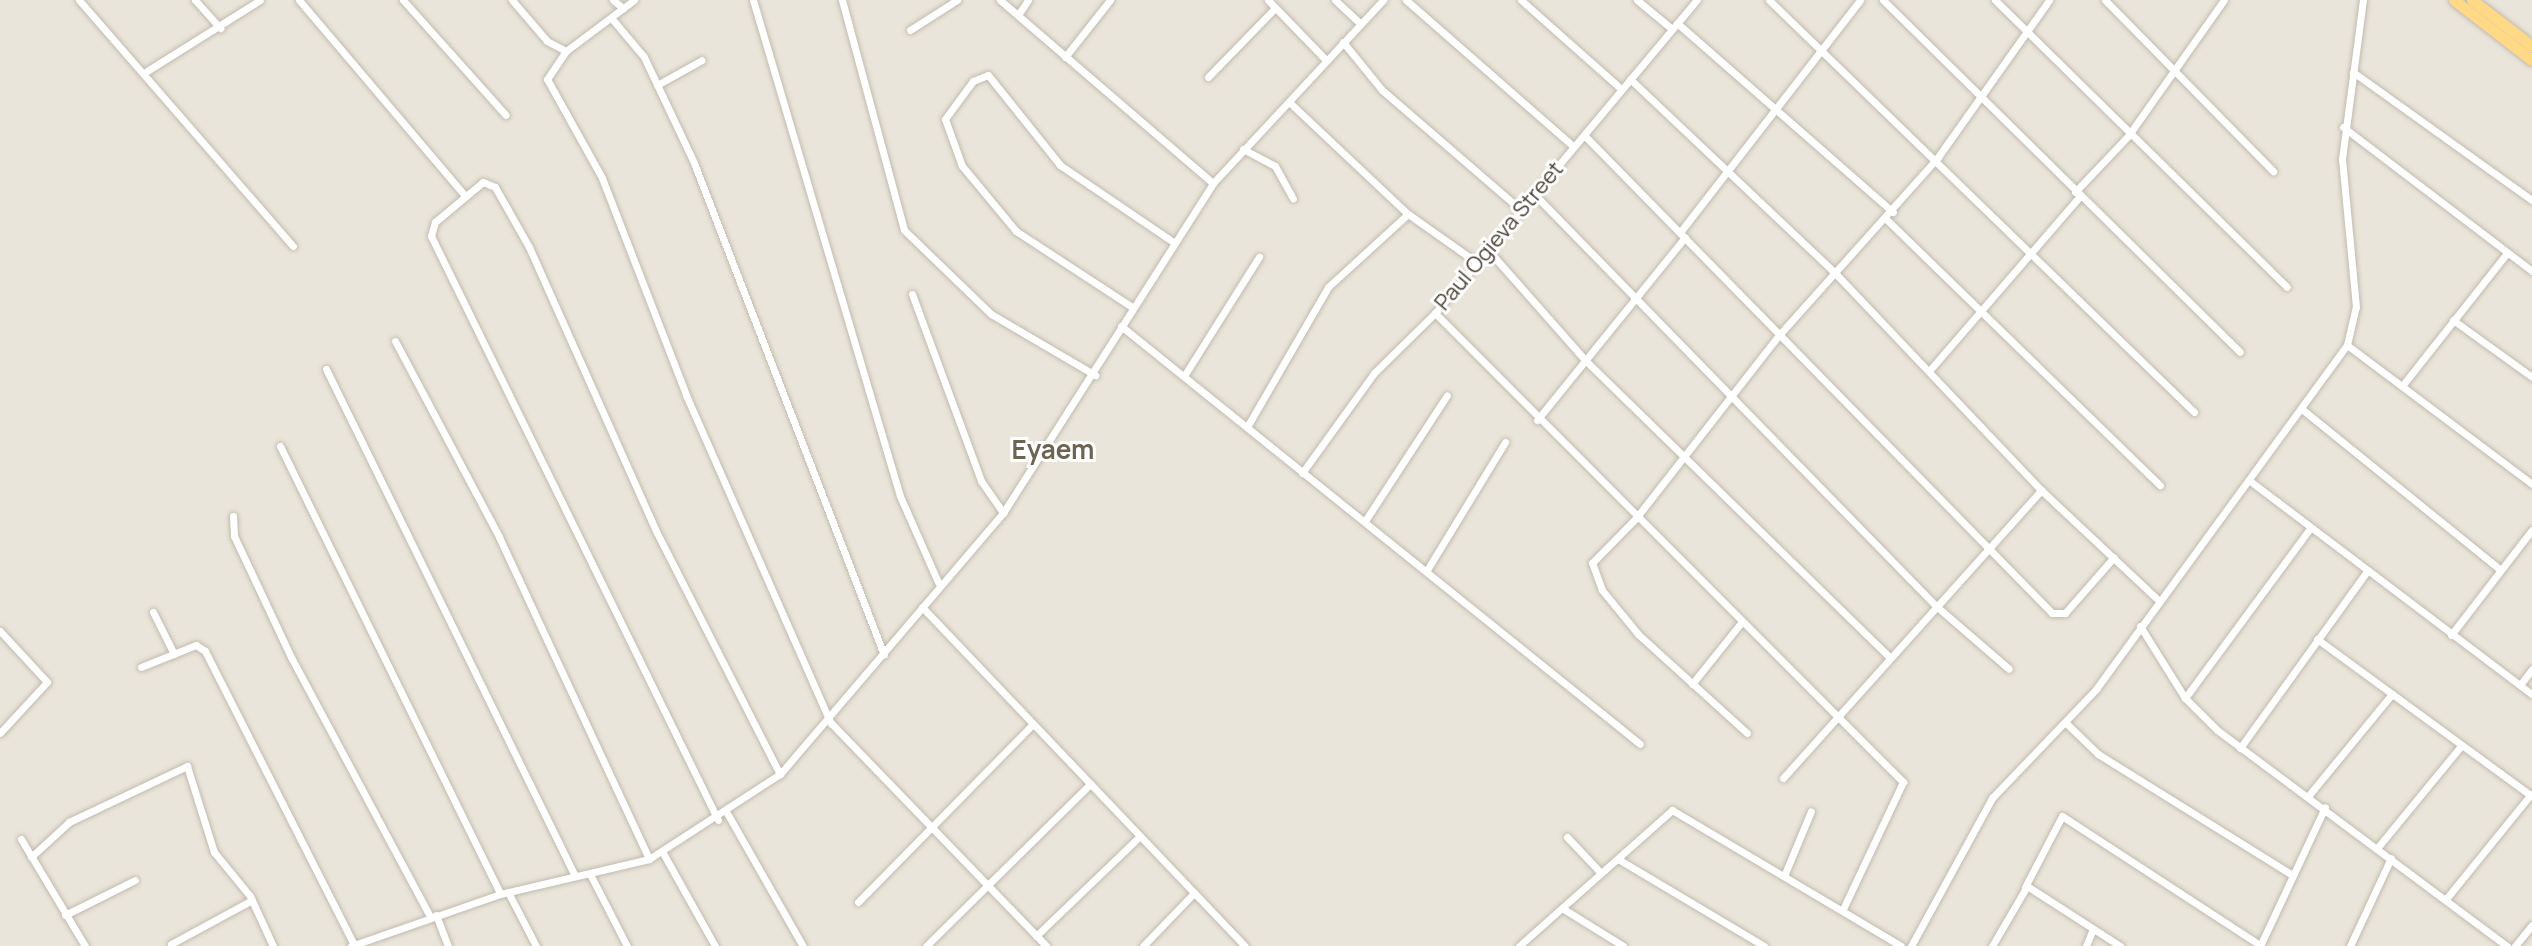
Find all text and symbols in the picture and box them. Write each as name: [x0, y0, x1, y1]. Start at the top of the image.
street label: Paul Ogieva Street: [1429, 156, 1569, 316]
district label: Eyaem: [1012, 434, 1094, 466]

